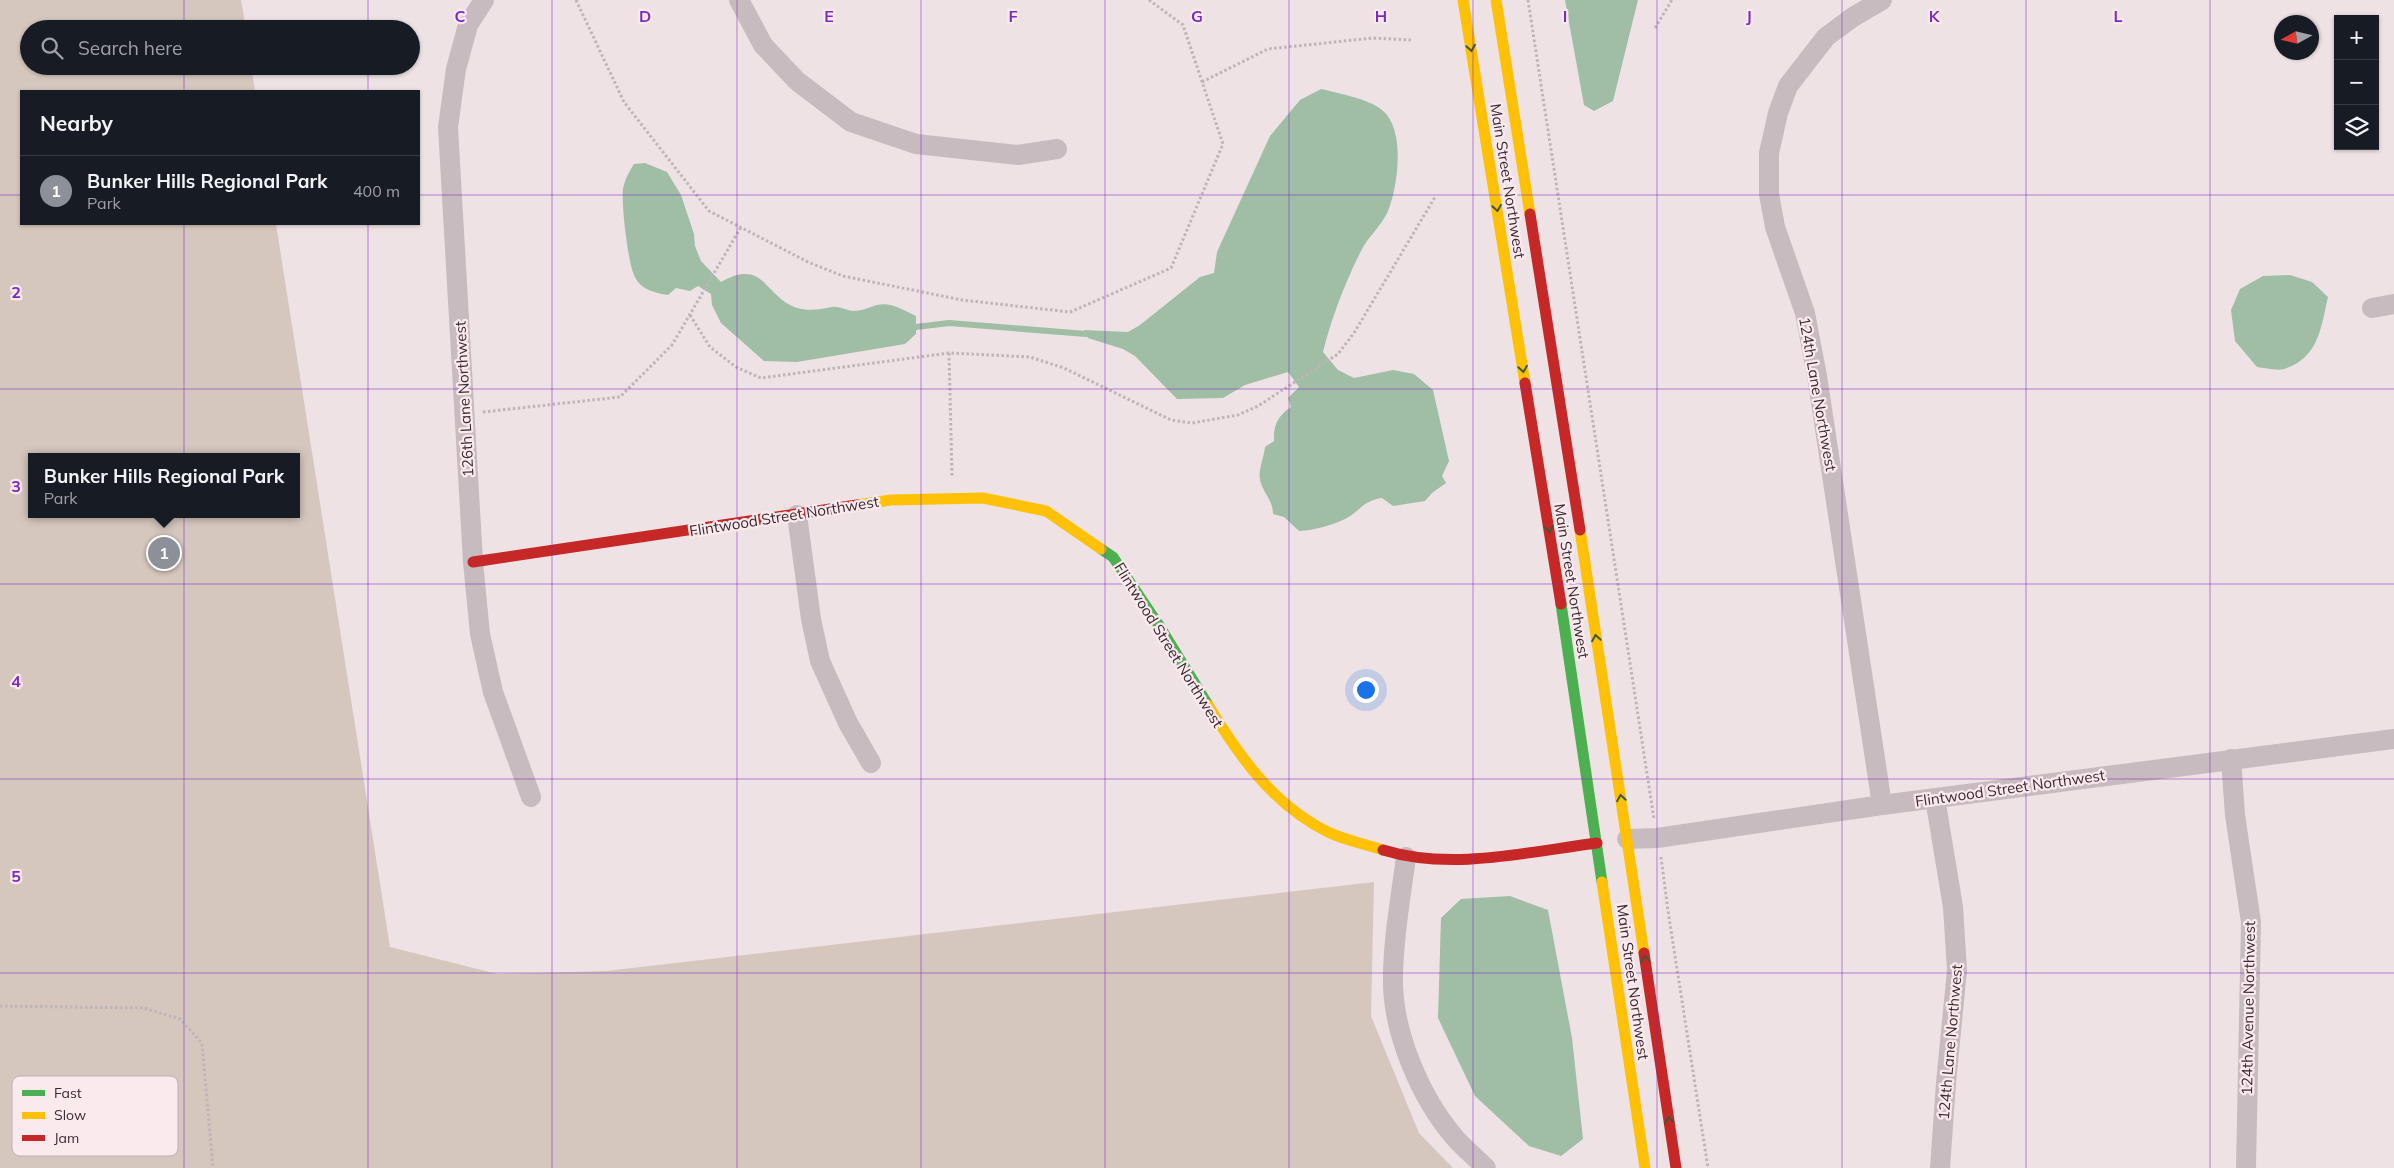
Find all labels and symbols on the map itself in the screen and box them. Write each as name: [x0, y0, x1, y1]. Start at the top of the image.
text: C: [455, 6, 466, 26]
text: D: [639, 6, 651, 26]
text: E: [824, 6, 834, 26]
text: F: [1008, 6, 1018, 26]
text: G: [1191, 6, 1203, 26]
text: H: [1375, 6, 1387, 26]
text: I: [1563, 6, 1567, 26]
text: J: [1746, 6, 1752, 26]
text: K: [1929, 6, 1941, 26]
text: L: [2114, 6, 2123, 26]
north arrow: [2274, 15, 2319, 60]
one-way arrow: [1465, 44, 1475, 52]
street label: Main Street Northwest: [1486, 102, 1530, 260]
one-way arrow: [1491, 205, 1502, 213]
text: 2: [11, 282, 21, 302]
street label: 124th Lane Northwest: [1795, 315, 1841, 473]
street label: 126th Lane Northwest: [450, 320, 478, 478]
one-way arrow: [1518, 365, 1528, 373]
text: 3: [11, 476, 21, 496]
street label: Flintwood Street Northwest: [688, 492, 880, 540]
street label: Main Street Northwest: [1550, 502, 1594, 660]
one-way arrow: [1544, 525, 1554, 534]
pin: 1: [148, 534, 180, 572]
street label: Flintwood Street Northwest: [1110, 559, 1228, 731]
one-way arrow: [1592, 633, 1602, 642]
text: 4: [11, 671, 21, 691]
your location: [1353, 677, 1379, 703]
street label: Flintwood Street Northwest: [1914, 765, 2106, 811]
one-way arrow: [1616, 794, 1626, 803]
text: 5: [11, 866, 21, 886]
street label: Main Street Northwest: [1613, 903, 1653, 1061]
street label: 124th Avenue Northwest: [2237, 921, 2259, 1095]
one-way arrow: [1640, 955, 1650, 963]
street label: 124th Lane Northwest: [1934, 963, 1966, 1121]
legend: [12, 1076, 178, 1156]
text: Fast: [54, 1084, 82, 1102]
text: Slow: [54, 1106, 86, 1124]
one-way arrow: [1664, 1115, 1674, 1124]
text: Jam: [54, 1129, 79, 1147]

